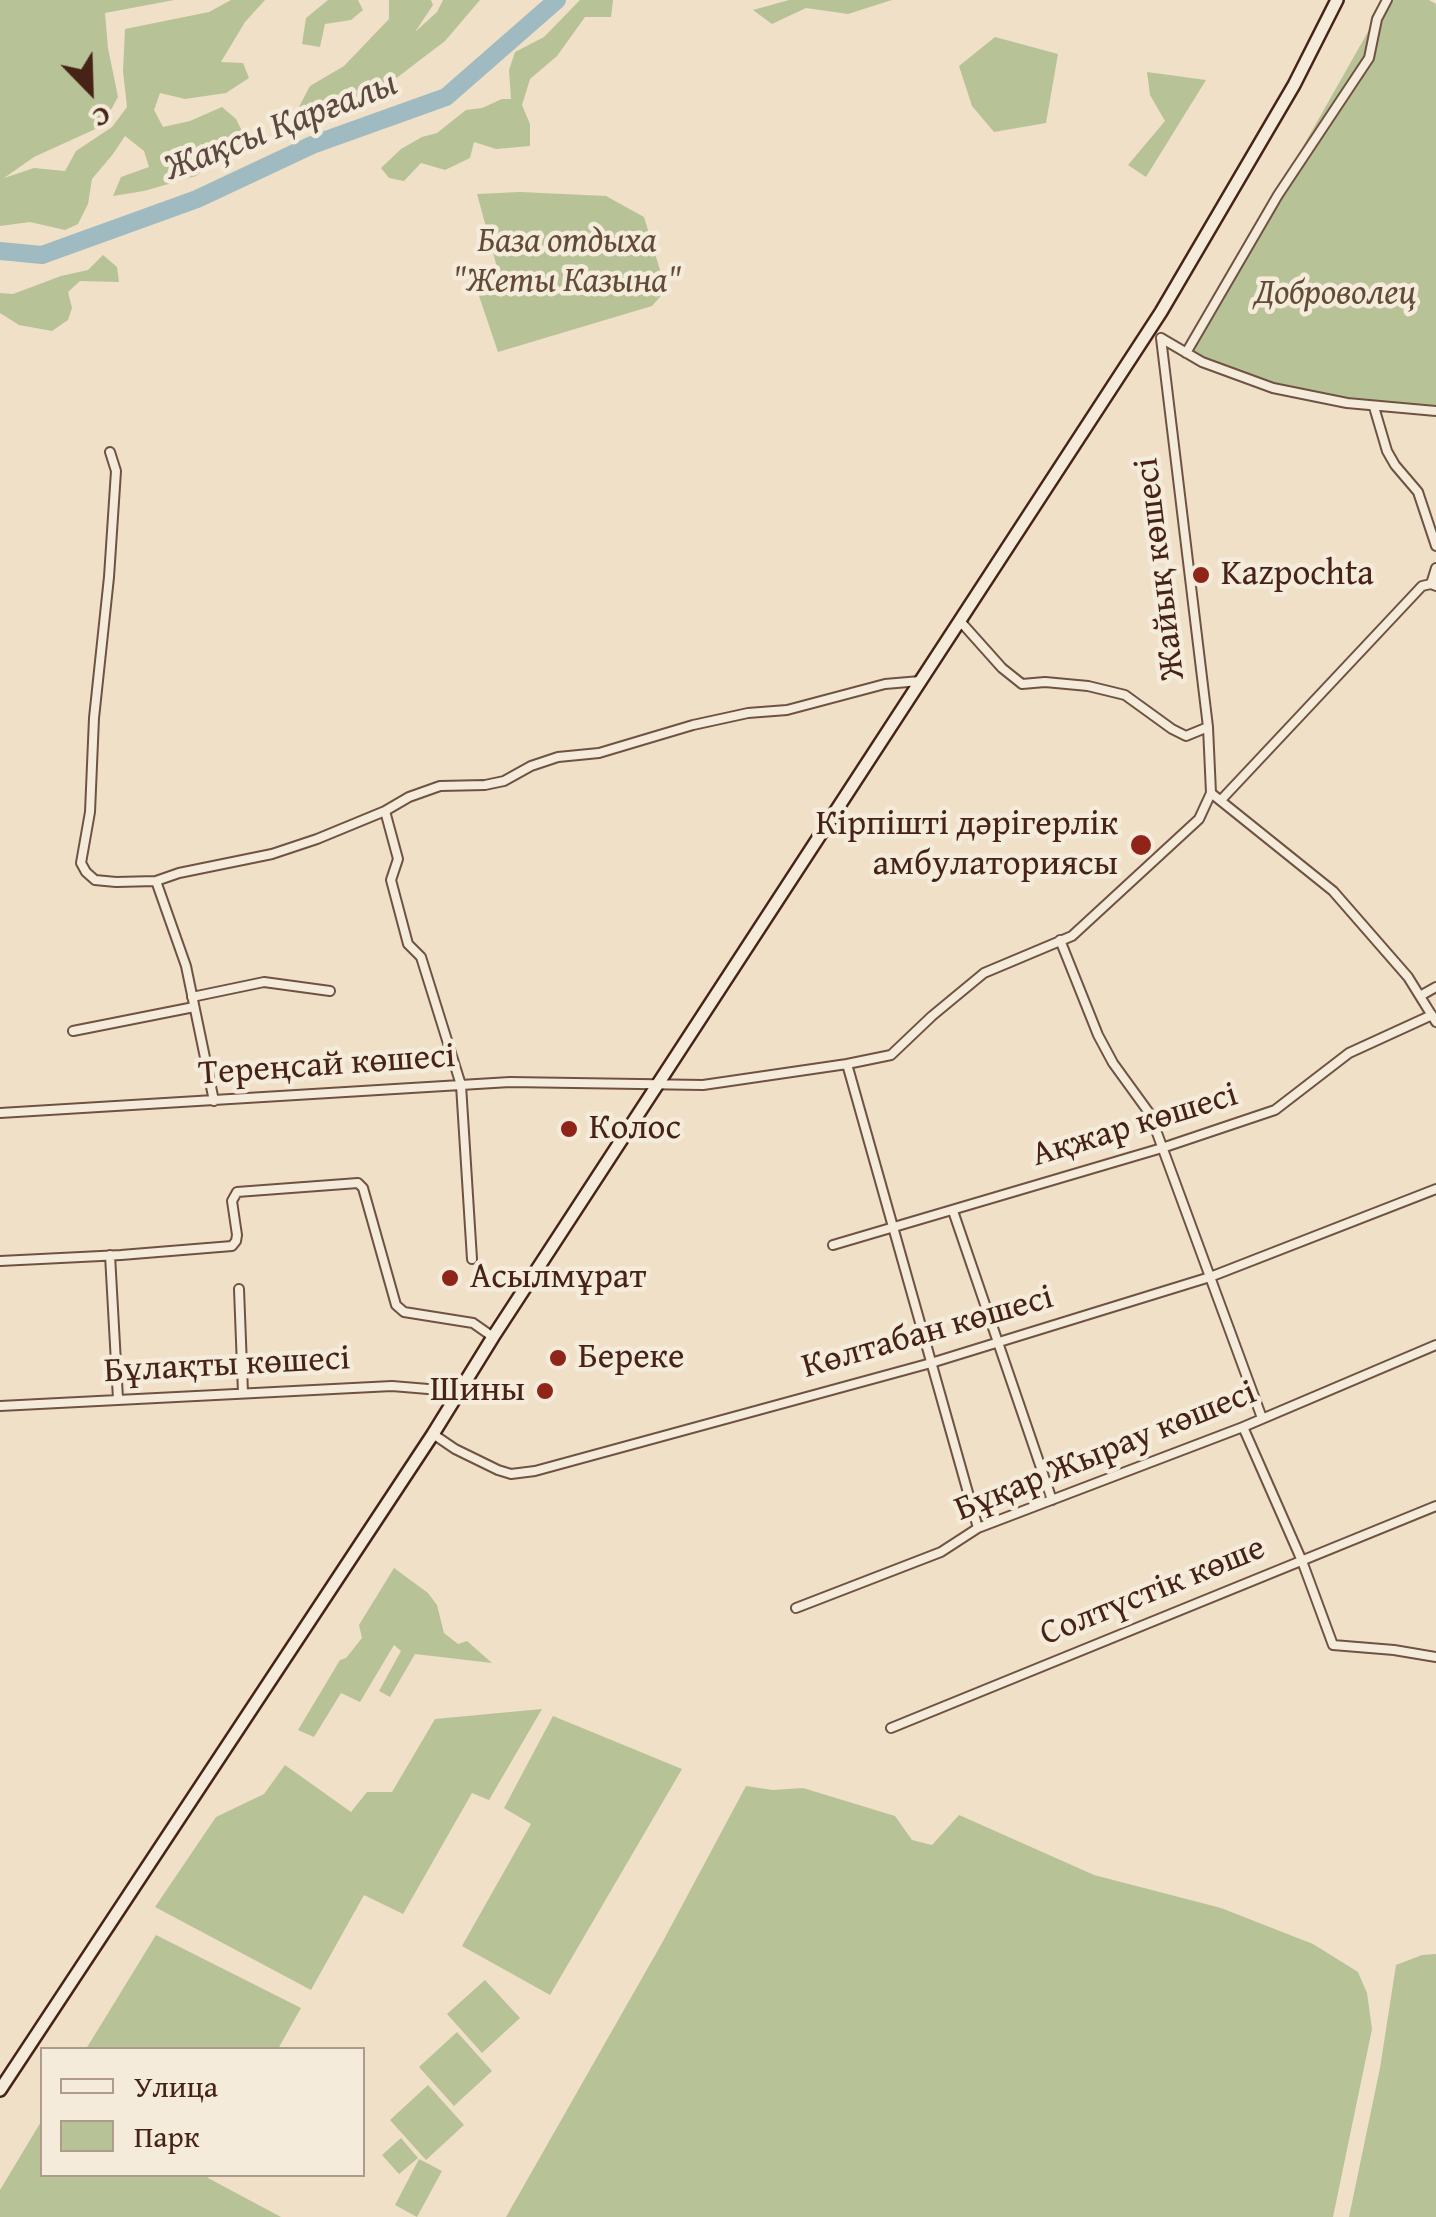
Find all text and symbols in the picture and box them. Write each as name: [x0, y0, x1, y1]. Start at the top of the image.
north arrow: [40, 40, 140, 140]
water label: Жақсы Қарғалы: [158, 62, 404, 192]
text: С: [87, 96, 117, 140]
park label: База отдыха "Жеты Казына": [452, 221, 682, 303]
park label: Доброволец: [1254, 273, 1416, 315]
street label: Жайық көшесі: [1127, 455, 1195, 683]
place label: Kazpochta: [1221, 554, 1374, 596]
marker: Kazpochta: [1190, 564, 1212, 586]
place label: Кірпішті дәрігерлік амбулаториясы: [816, 804, 1118, 886]
marker: Кірпішті дәрігерлік амбулаториясы: [1128, 832, 1154, 858]
street label: Тереңсай көшесі: [197, 1036, 457, 1096]
street label: Ақжар көшесі: [1027, 1075, 1243, 1177]
place label: Колос: [589, 1108, 681, 1150]
marker: Колос: [558, 1118, 580, 1140]
place label: Асылмұрат: [470, 1257, 646, 1299]
marker: Асылмұрат: [439, 1267, 461, 1289]
street label: Көлтабан көшесі: [798, 1277, 1058, 1389]
place label: Береке: [578, 1337, 684, 1379]
street label: Бұлақты көшесі: [103, 1339, 351, 1393]
marker: Береке: [547, 1347, 569, 1369]
place label: Шины: [430, 1370, 525, 1412]
street label: Бұқар Жырау көшесі: [949, 1372, 1263, 1532]
marker: Шины: [534, 1380, 556, 1402]
street label: Солтүстік көше: [1034, 1528, 1272, 1656]
legend: [40, 2047, 365, 2177]
text: Улица: [134, 2064, 218, 2108]
text: Парк: [134, 2114, 200, 2158]

